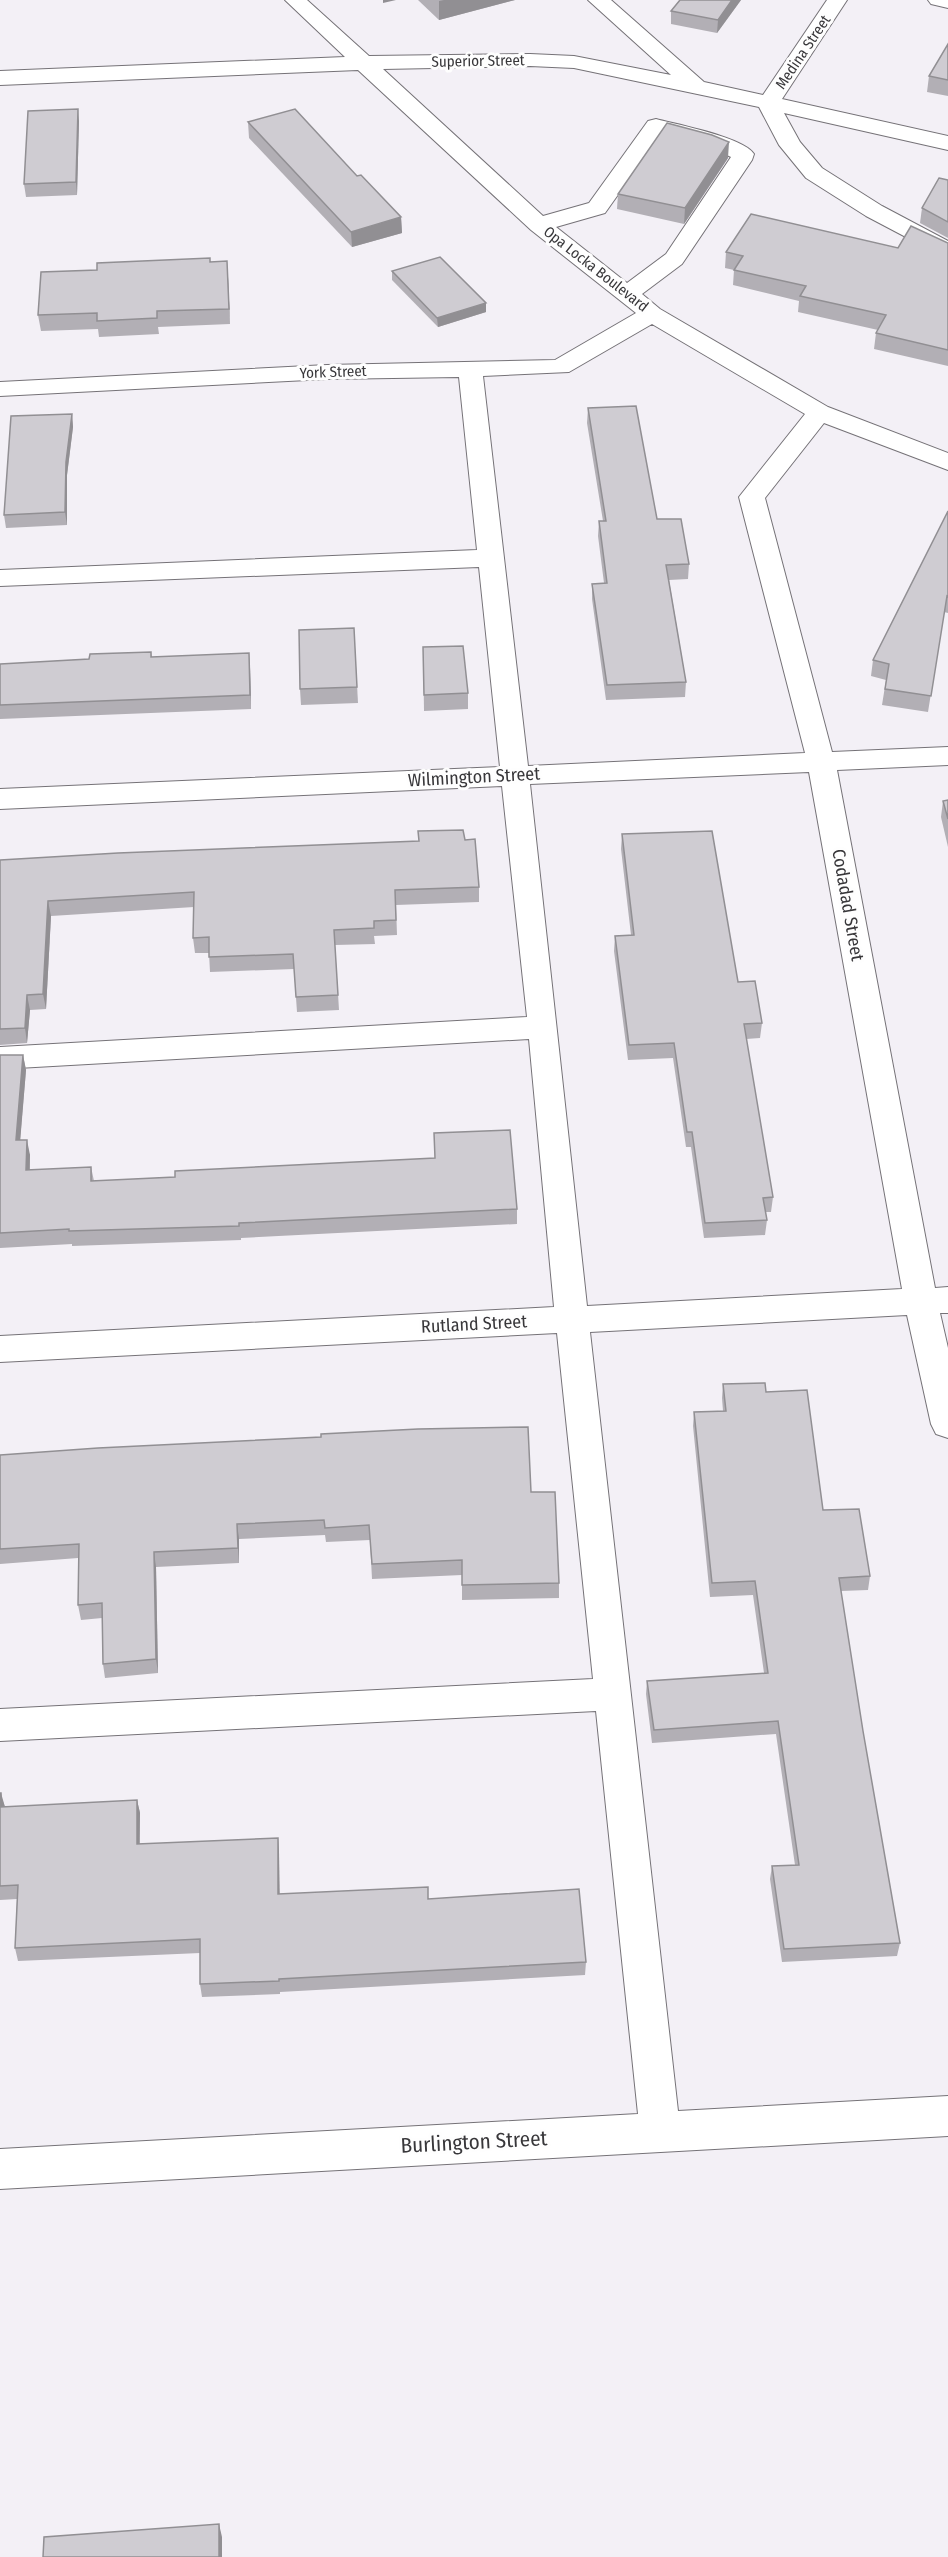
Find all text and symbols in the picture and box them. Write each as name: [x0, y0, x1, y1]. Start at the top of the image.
street label: Medina Street: [772, 11, 834, 92]
street label: Superior Street: [431, 51, 525, 71]
street label: Opa Locka Boulevard: [540, 222, 652, 316]
street label: York Street: [299, 362, 367, 382]
street label: Wilmington Street: [407, 763, 541, 791]
street label: Codadad Street: [827, 847, 869, 963]
street label: Rutland Street: [420, 1310, 528, 1338]
street label: Burlington Street: [400, 2125, 548, 2159]

